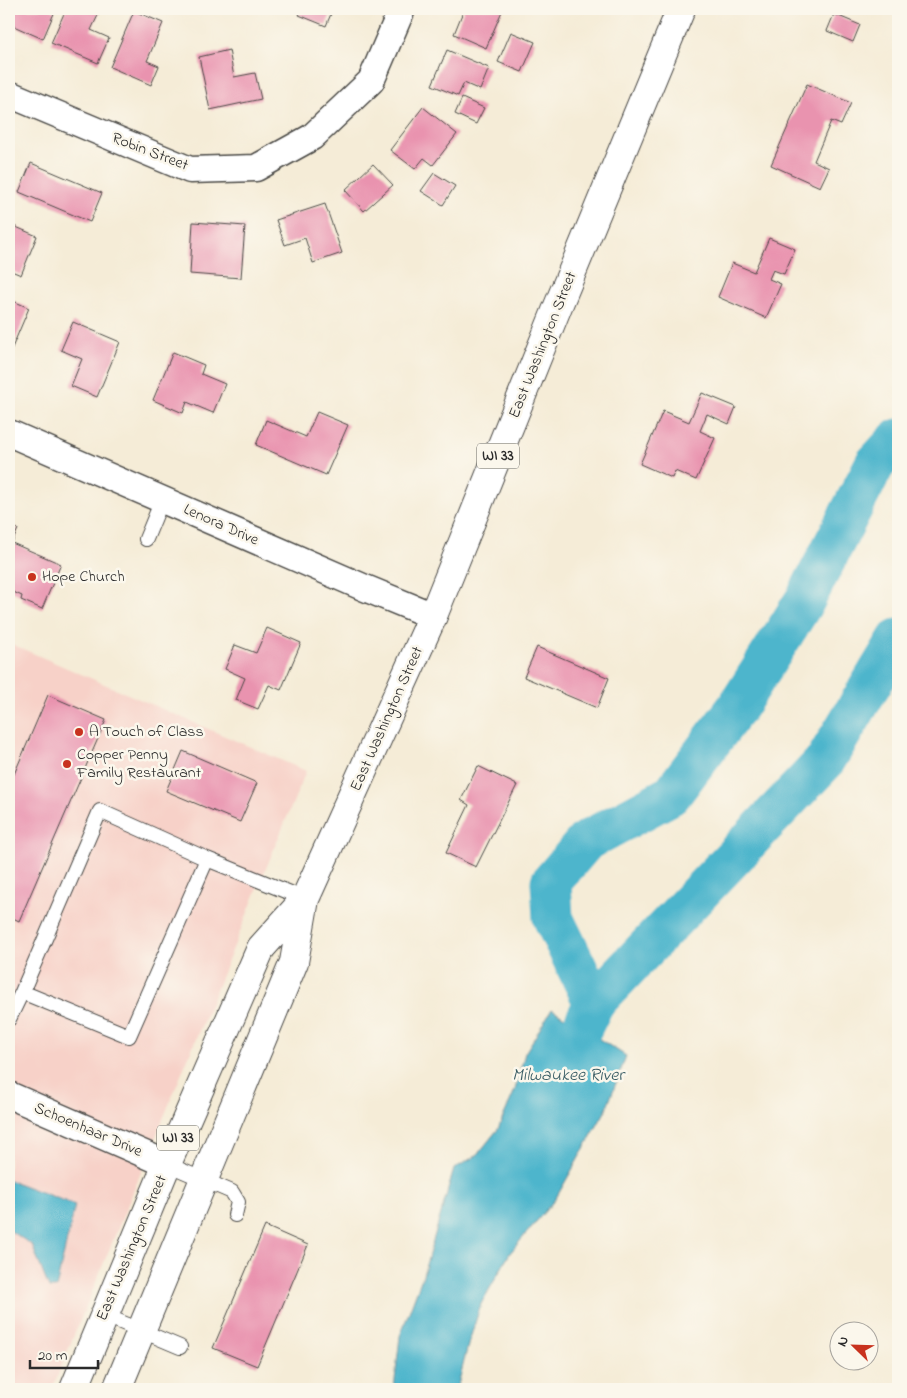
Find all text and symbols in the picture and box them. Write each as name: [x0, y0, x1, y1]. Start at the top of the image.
street label: Robin Street: [108, 126, 192, 178]
street label: East Washington Street: [503, 267, 584, 422]
road number: WI 33: [477, 444, 519, 468]
street label: Lenora Drive: [179, 498, 263, 553]
place label: Hope Church: [42, 565, 125, 589]
marker: Hope Church: [26, 571, 38, 583]
street label: East Washington Street: [344, 642, 430, 795]
place label: A Touch of Class: [89, 720, 204, 744]
marker: A Touch of Class: [73, 726, 85, 738]
place label: Copper Penny Family Restaurant: [76, 743, 202, 785]
marker: Copper Penny Family Restaurant: [61, 758, 73, 770]
water label: Milwaukee River: [512, 1063, 626, 1089]
street label: Schoenhaar Drive: [30, 1096, 147, 1164]
road number: WI 33: [157, 1126, 199, 1150]
street label: East Washington Street: [90, 1171, 174, 1325]
north arrow: [830, 1320, 880, 1370]
text: N: [832, 1333, 855, 1350]
scale bar: [30, 1338, 98, 1370]
text: 20 m: [38, 1345, 68, 1367]

